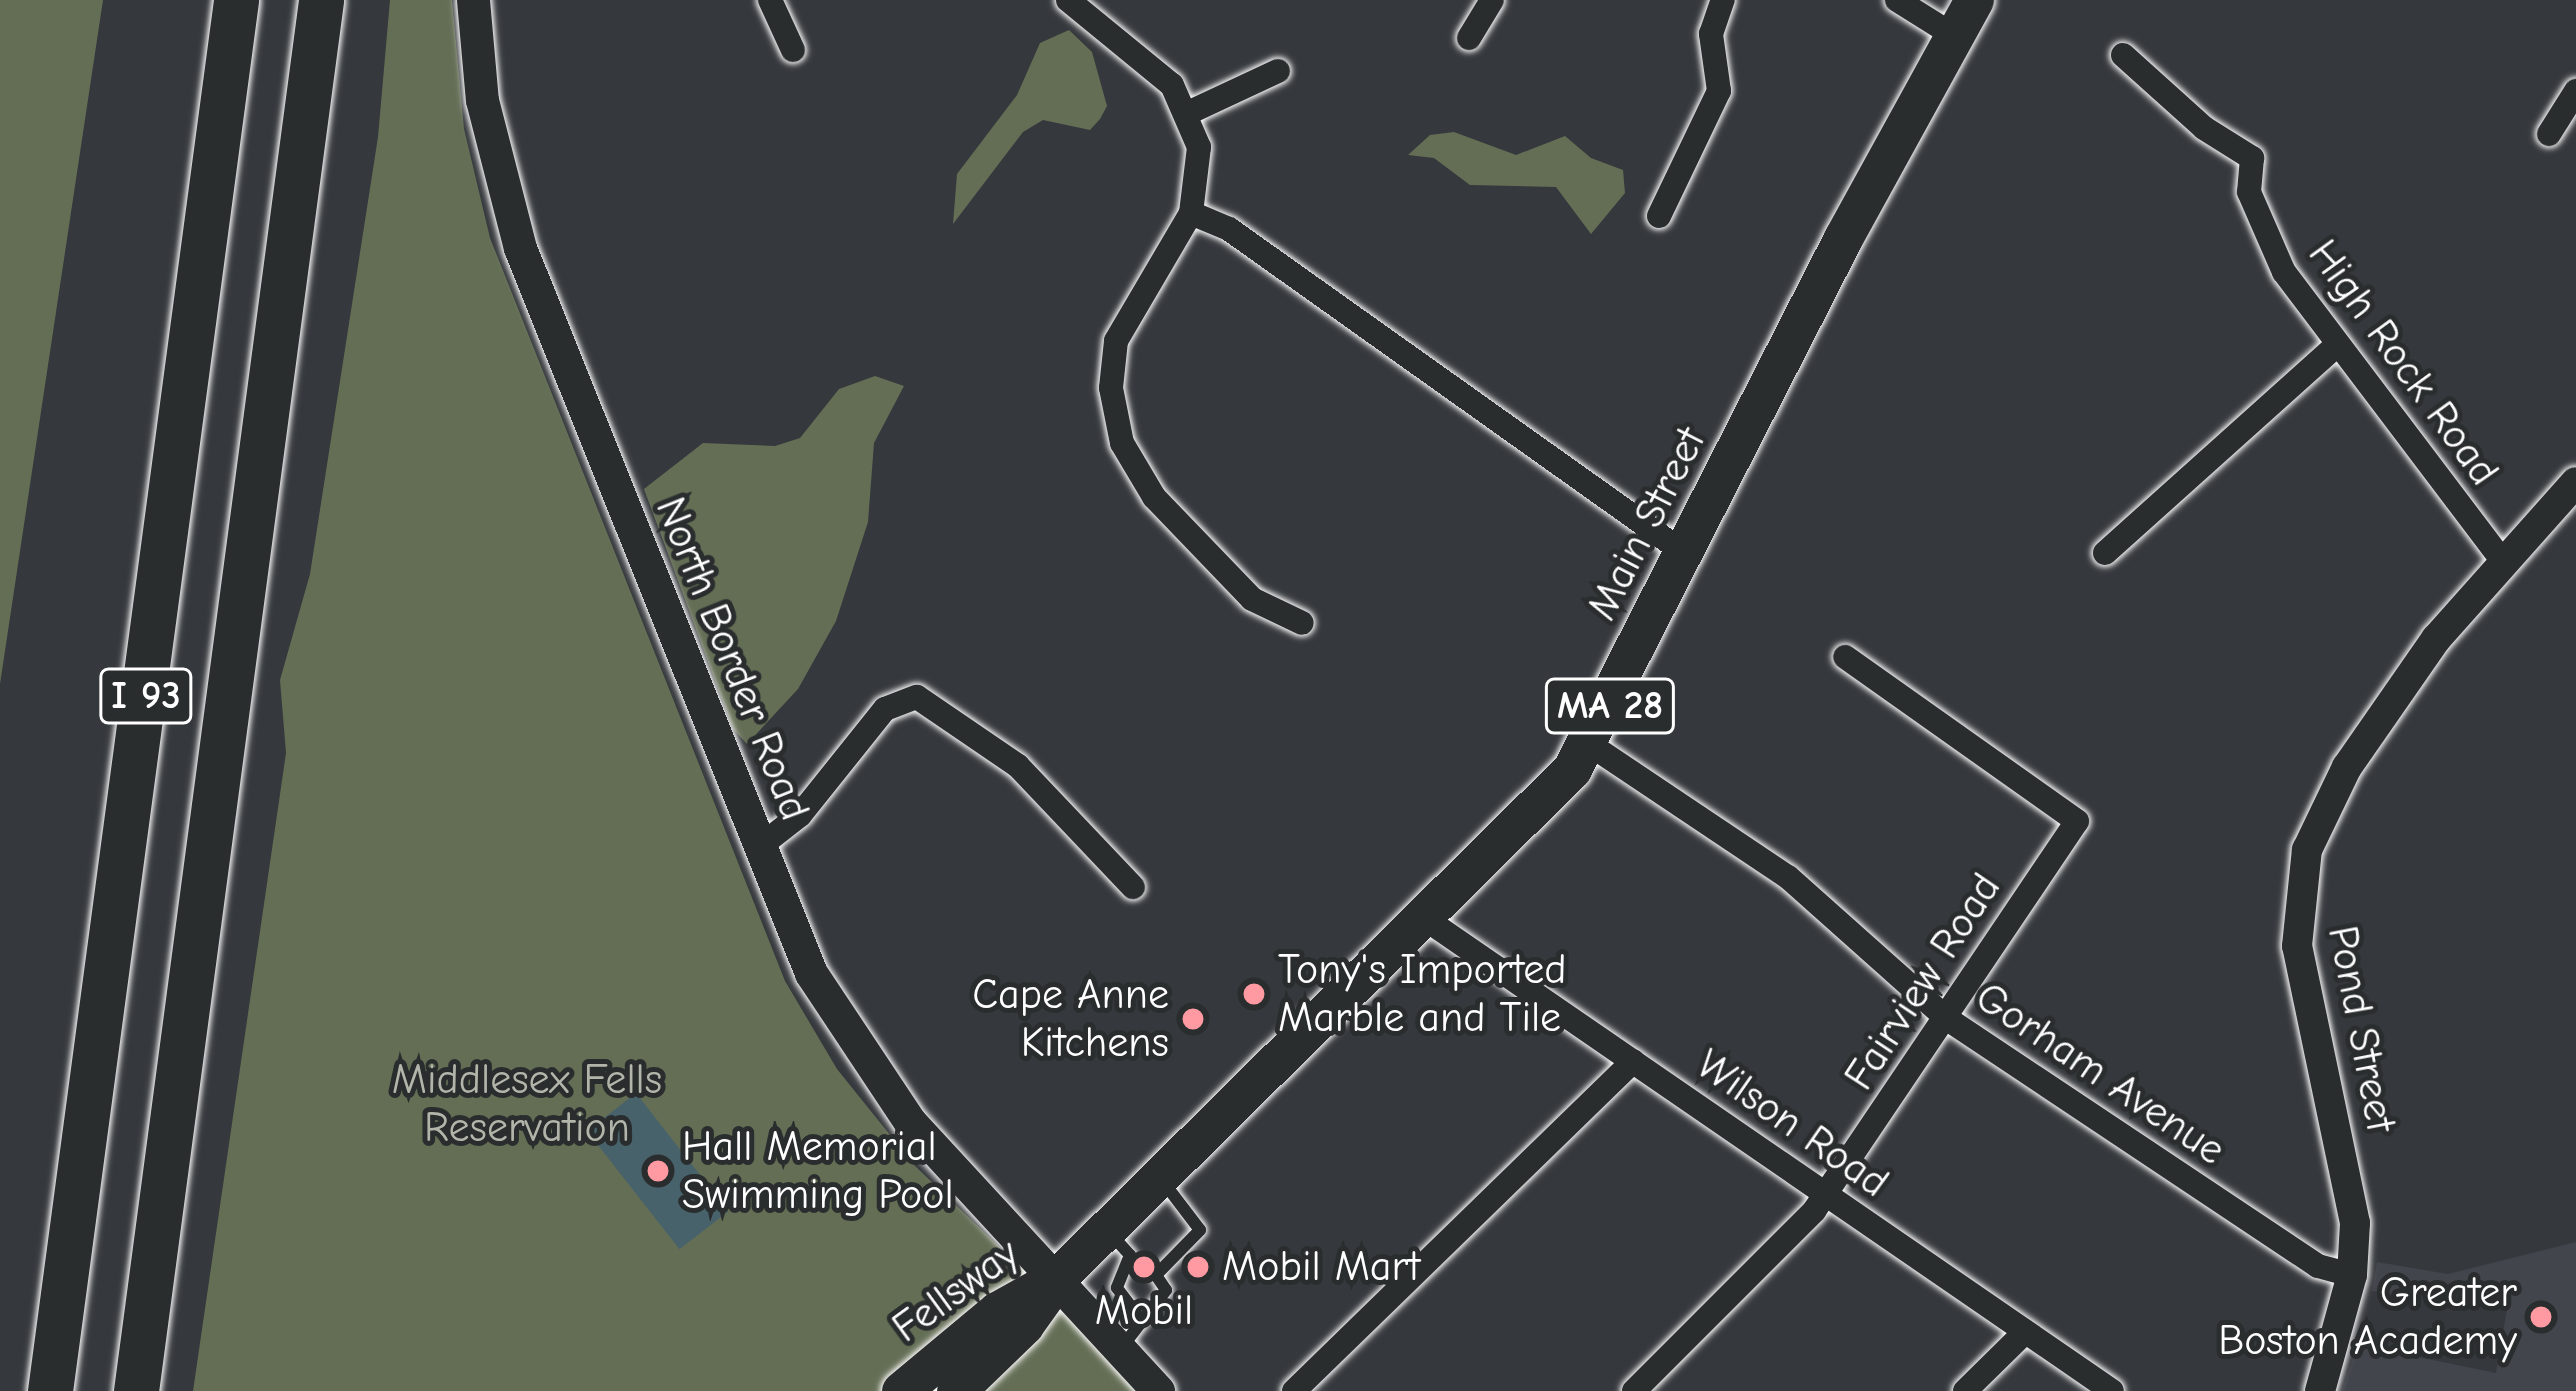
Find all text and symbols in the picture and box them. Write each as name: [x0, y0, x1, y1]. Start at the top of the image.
street label: High Rock Road: [2297, 231, 2509, 495]
street label: Main Street: [1577, 420, 1717, 628]
street label: North Border Road: [644, 490, 820, 828]
road number: I 93: [98, 663, 194, 729]
road number: MA 28: [1544, 673, 1676, 739]
street label: Fairview Road: [1834, 864, 2012, 1100]
street label: Pond Street: [2316, 922, 2406, 1136]
place label: Tony's Imported Marble and Tile: [1278, 945, 1566, 1044]
place label: Cape Anne Kitchens: [972, 970, 1169, 1068]
street label: Gorham Avenue: [1966, 972, 2234, 1176]
marker: Tony's Imported Marble and Tile: [1241, 981, 1267, 1007]
marker: Cape Anne Kitchens: [1180, 1006, 1206, 1032]
street label: Wilson Road: [1686, 1040, 1898, 1208]
park label: Middlesex Fells Reservation: [392, 1055, 662, 1154]
place label: Hall Memorial Swimming Pool: [682, 1122, 954, 1220]
marker: Hall Memorial Swimming Pool: [645, 1158, 671, 1184]
street label: Fellsway: [883, 1228, 1029, 1354]
place label: Mobil Mart: [1222, 1242, 1420, 1292]
marker: Mobil: [1131, 1254, 1157, 1280]
marker: Mobil Mart: [1185, 1254, 1211, 1280]
place label: Greater Boston Academy: [2218, 1268, 2517, 1366]
place label: Mobil: [1095, 1286, 1193, 1336]
marker: Greater Boston Academy: [2528, 1304, 2554, 1330]

